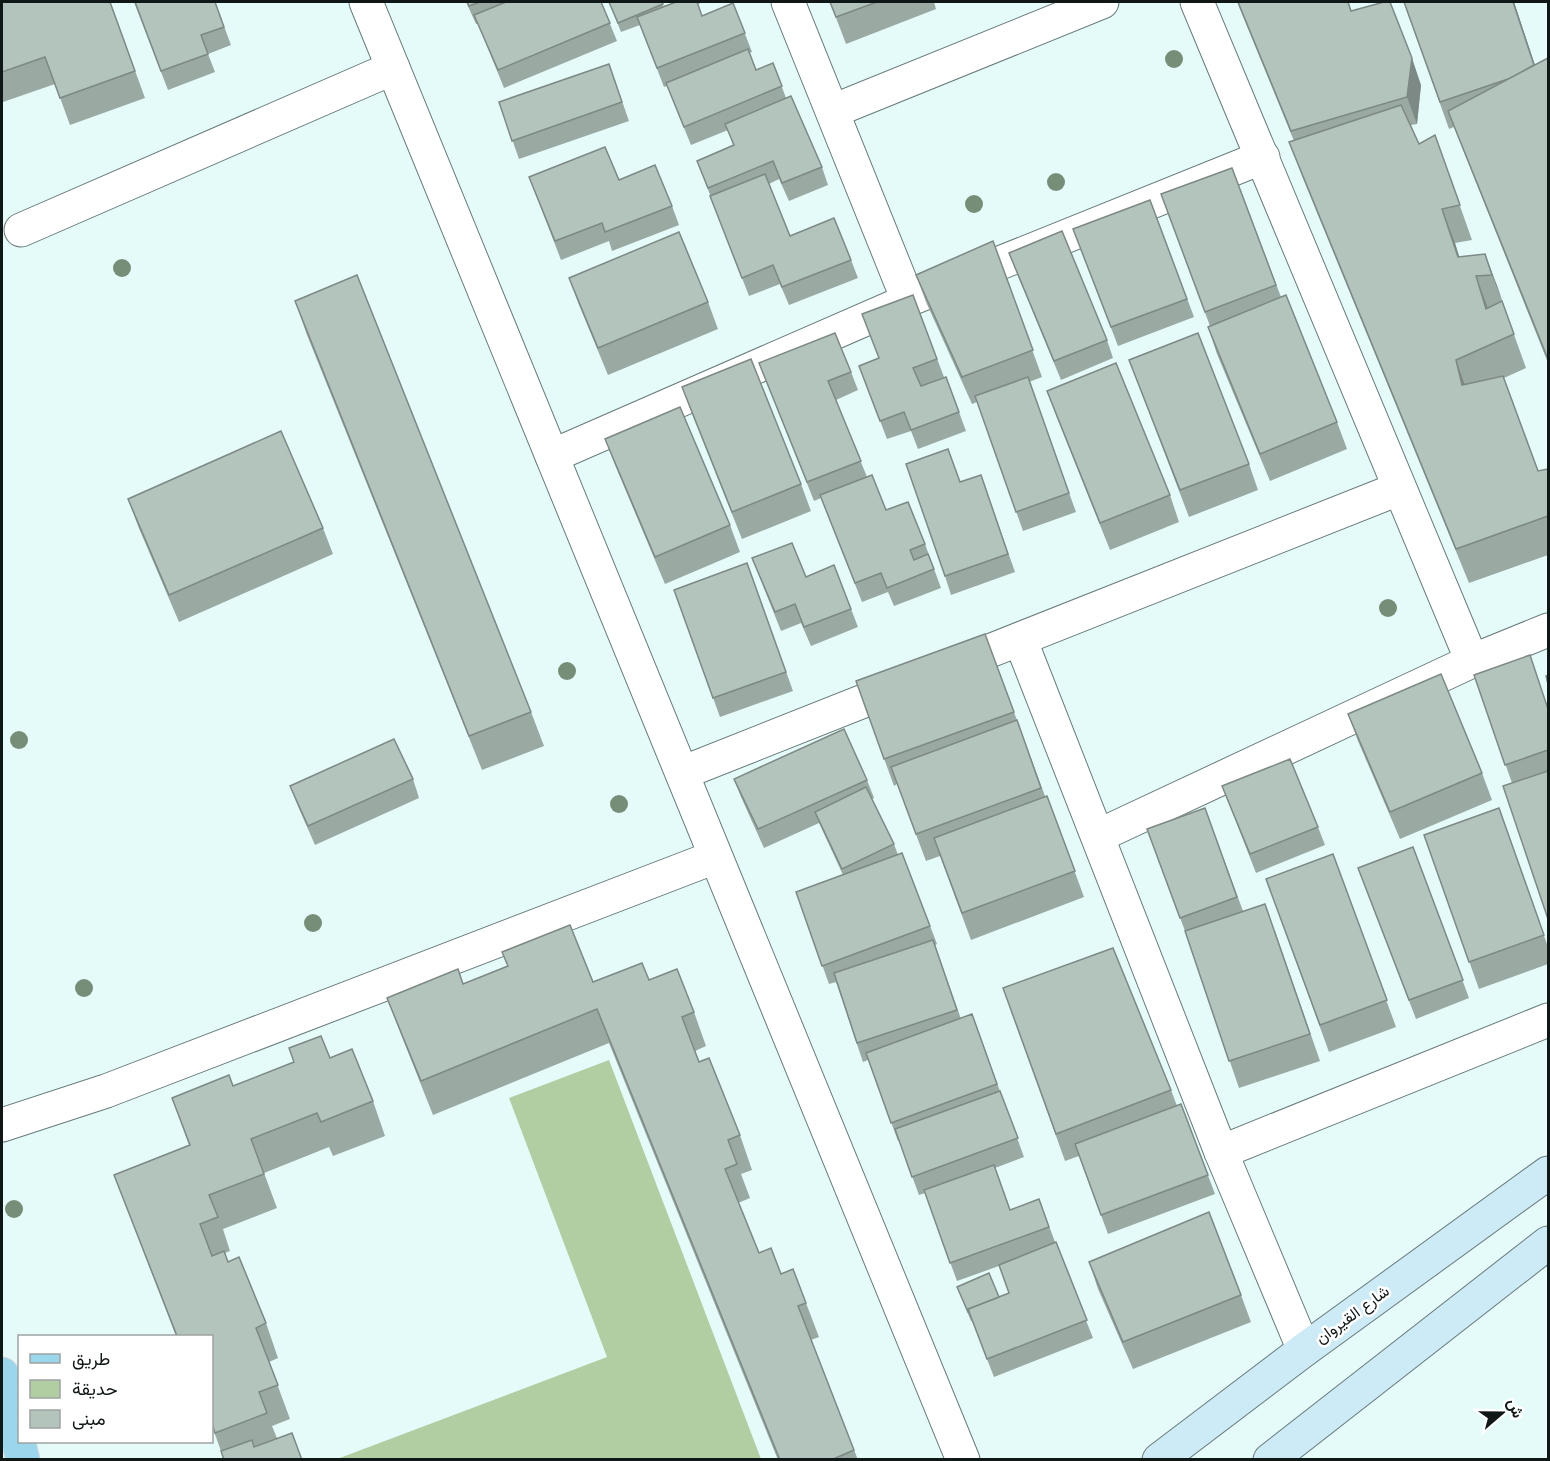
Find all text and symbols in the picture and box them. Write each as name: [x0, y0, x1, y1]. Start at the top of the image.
street label: شارع القيروان: [1311, 1280, 1394, 1349]
legend: [18, 1335, 213, 1443]
text: طريق: [72, 1347, 110, 1370]
text: حديقة: [72, 1377, 118, 1399]
north arrow: [1472, 1383, 1532, 1443]
text: ش: [1503, 1395, 1529, 1420]
text: مبنى: [72, 1407, 106, 1430]

